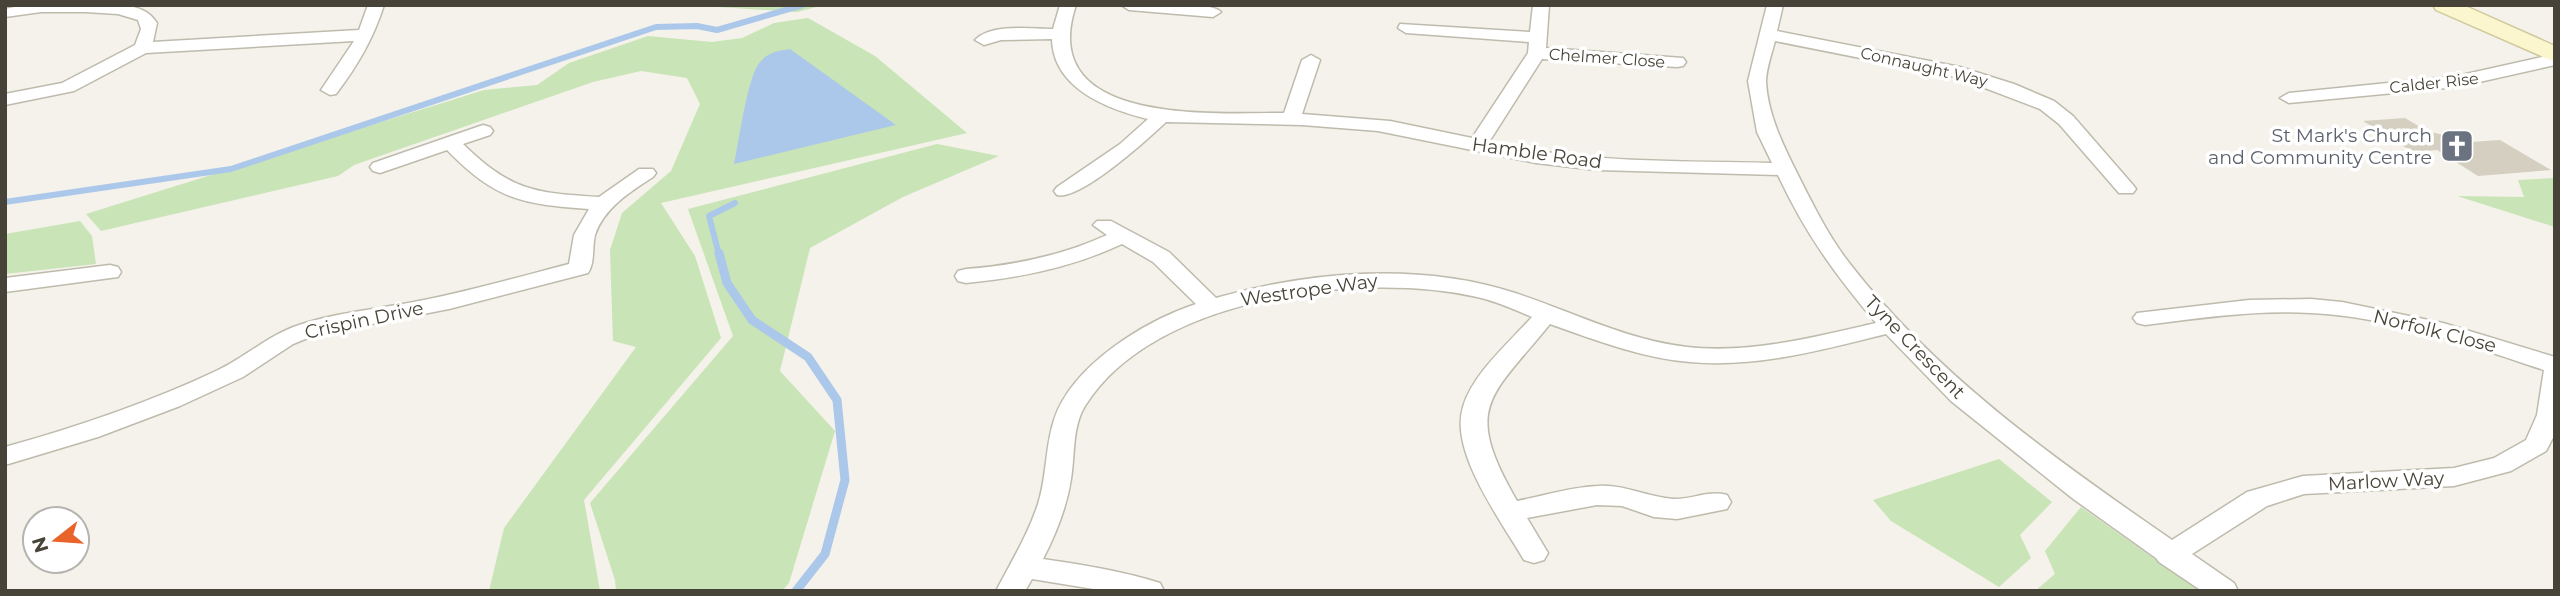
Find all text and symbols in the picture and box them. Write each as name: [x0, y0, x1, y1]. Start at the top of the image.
street label: Connaught Way: [1859, 43, 1990, 91]
street label: Chelmer Close: [1548, 44, 1666, 72]
street label: Calder Rise: [2389, 69, 2479, 97]
place label: St Mark's Church and Community Centre: [2208, 124, 2432, 169]
church icon: St Mark's Church and Community Centre: [2438, 127, 2476, 165]
street label: Hamble Road: [1471, 132, 1603, 174]
street label: Westrope Way: [1239, 269, 1380, 311]
street label: Tyne Crescent: [1860, 291, 1970, 404]
street label: Crispin Drive: [302, 296, 426, 344]
street label: Norfolk Close: [2371, 305, 2499, 357]
street label: Marlow Way: [2327, 466, 2445, 496]
north arrow: [21, 505, 91, 575]
text: N: [27, 534, 53, 556]

